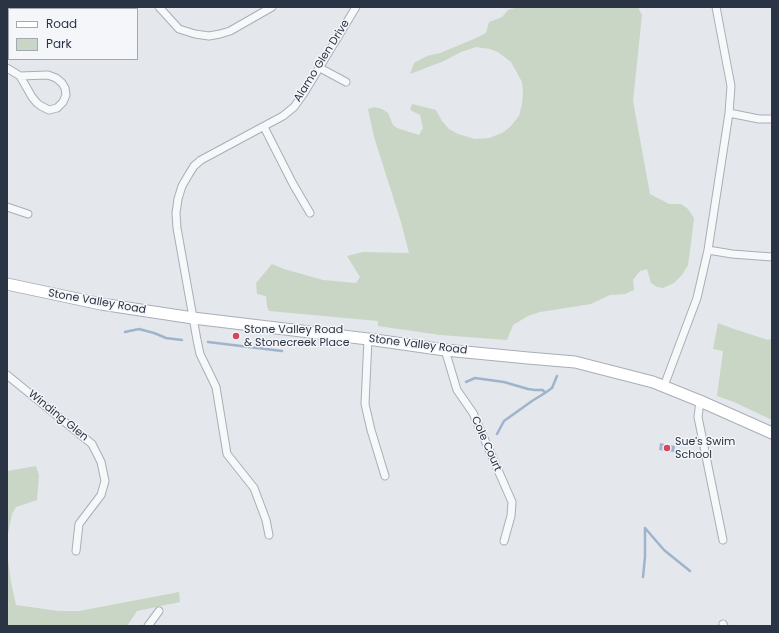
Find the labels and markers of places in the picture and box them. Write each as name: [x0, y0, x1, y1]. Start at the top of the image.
place label: Stone Valley Road & Stonecreek Place: [244, 323, 349, 349]
marker: Stone Valley Road & Stonecreek Place: [231, 331, 241, 341]
place label: Sue's Swim School: [675, 435, 735, 461]
marker: Sue's Swim School: [662, 443, 672, 453]

